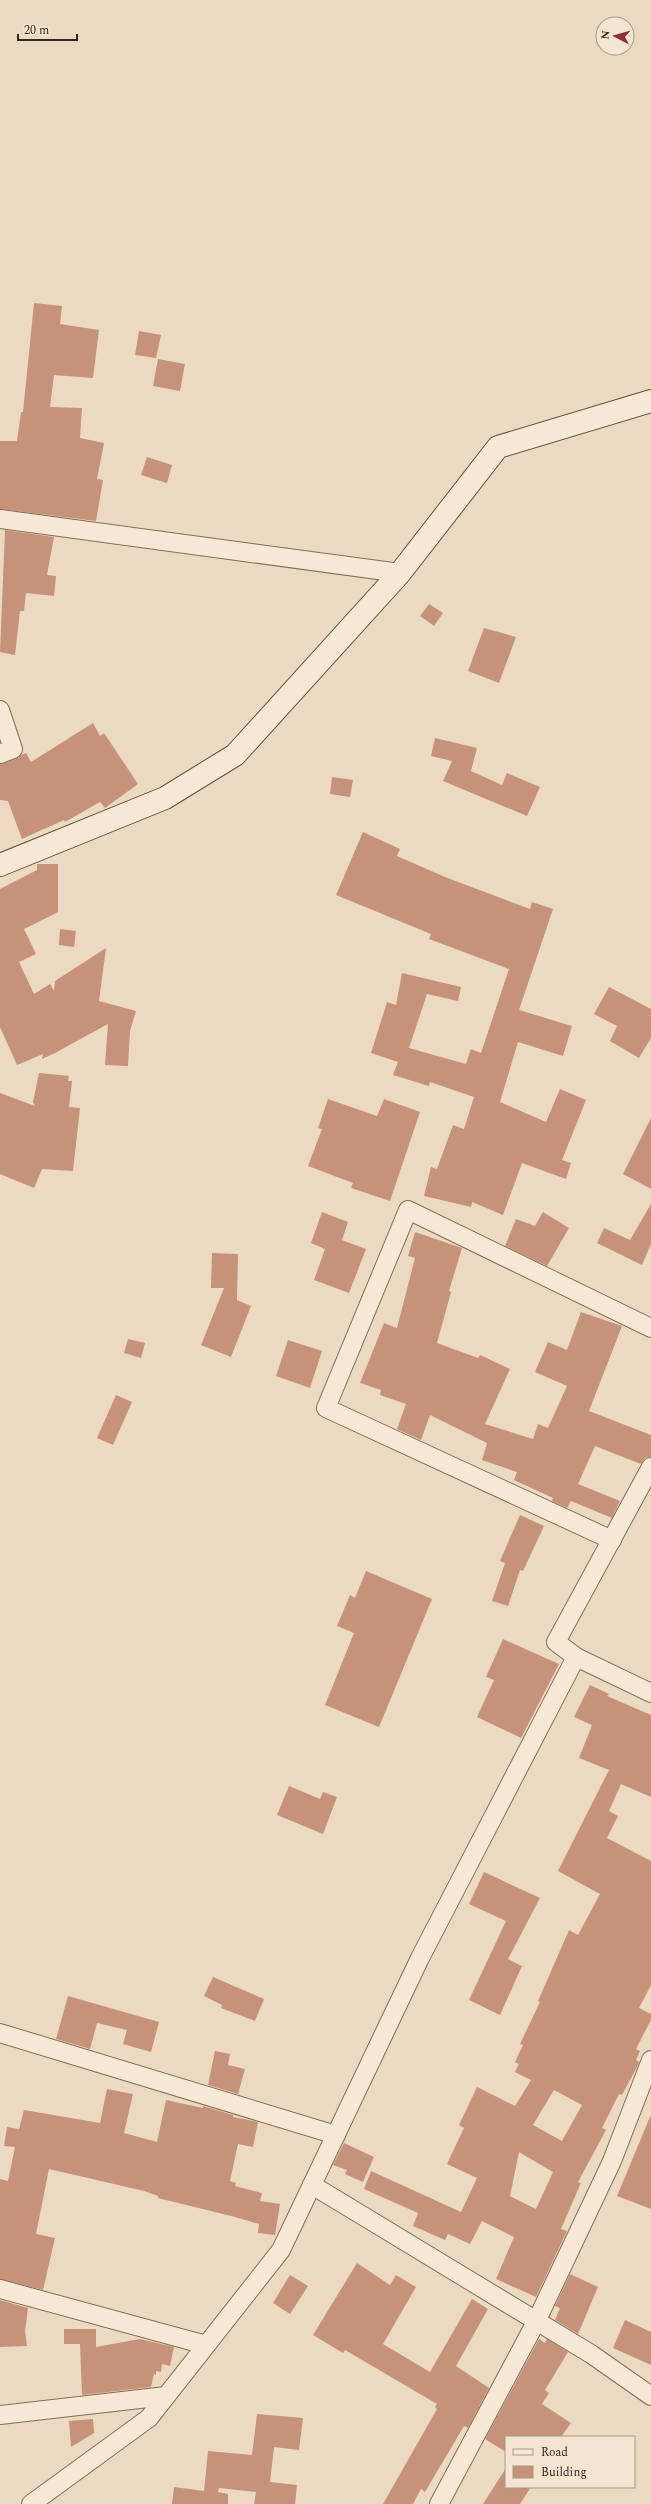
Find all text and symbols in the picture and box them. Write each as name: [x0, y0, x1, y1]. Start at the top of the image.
scale bar: [18, 16, 77, 42]
north arrow: [595, 16, 635, 56]
text: 20 m: [24, 21, 49, 40]
text: N: [597, 30, 614, 40]
legend: [505, 2436, 635, 2488]
text: Road: [541, 2443, 568, 2462]
text: Building: [541, 2463, 587, 2482]

